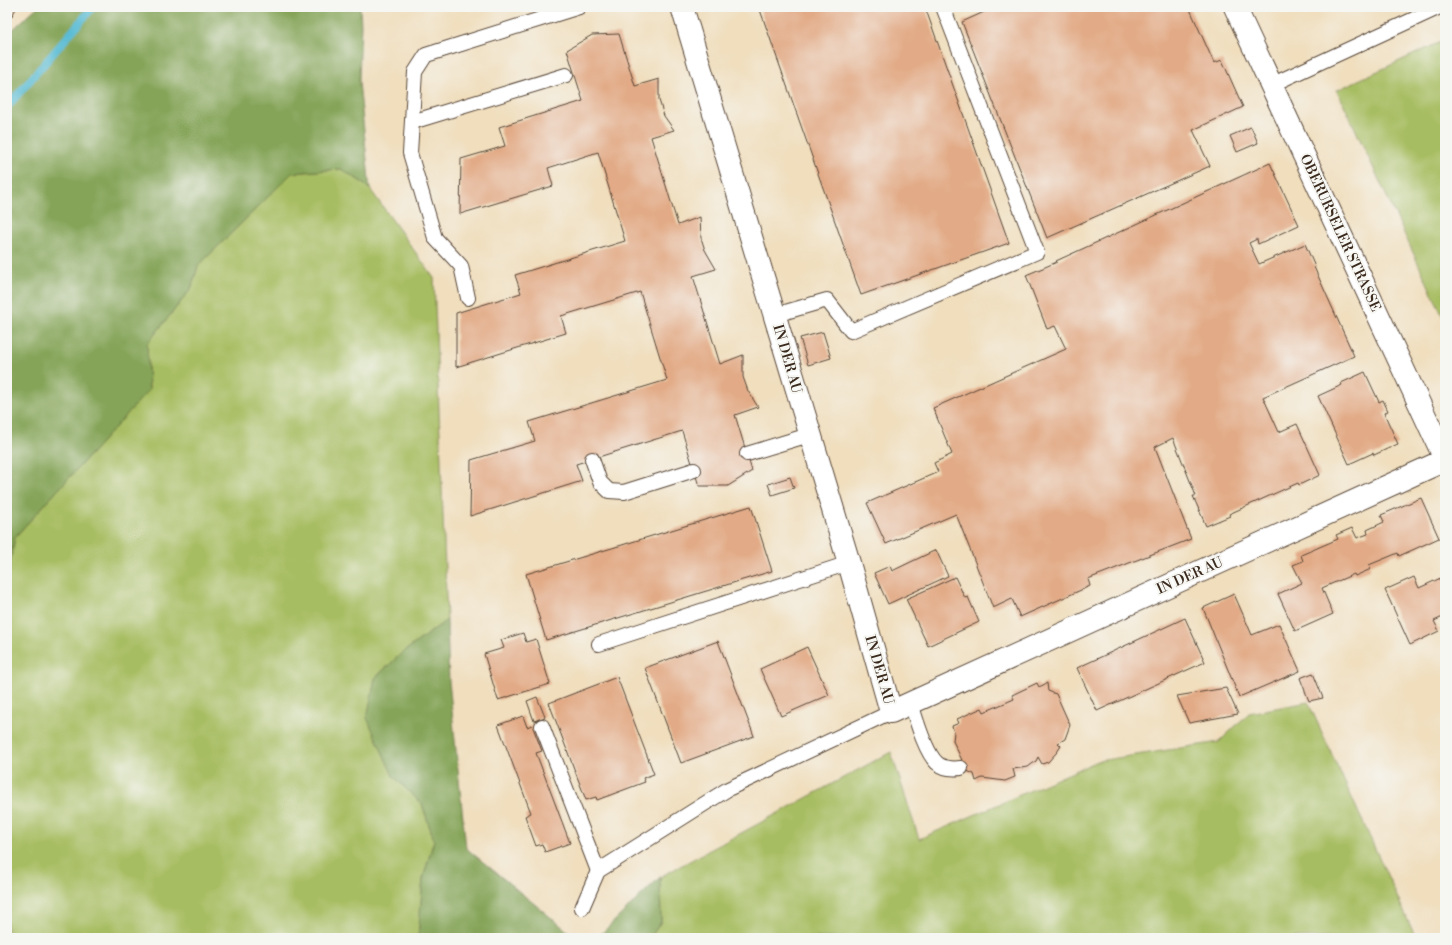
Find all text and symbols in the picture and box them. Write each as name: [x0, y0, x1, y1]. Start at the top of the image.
street label: OBERURSELER STRASSE: [1296, 151, 1384, 315]
street label: IN DER AU: [769, 322, 806, 396]
street label: IN DER AU: [1154, 553, 1227, 599]
street label: IN DER AU: [861, 633, 898, 707]

